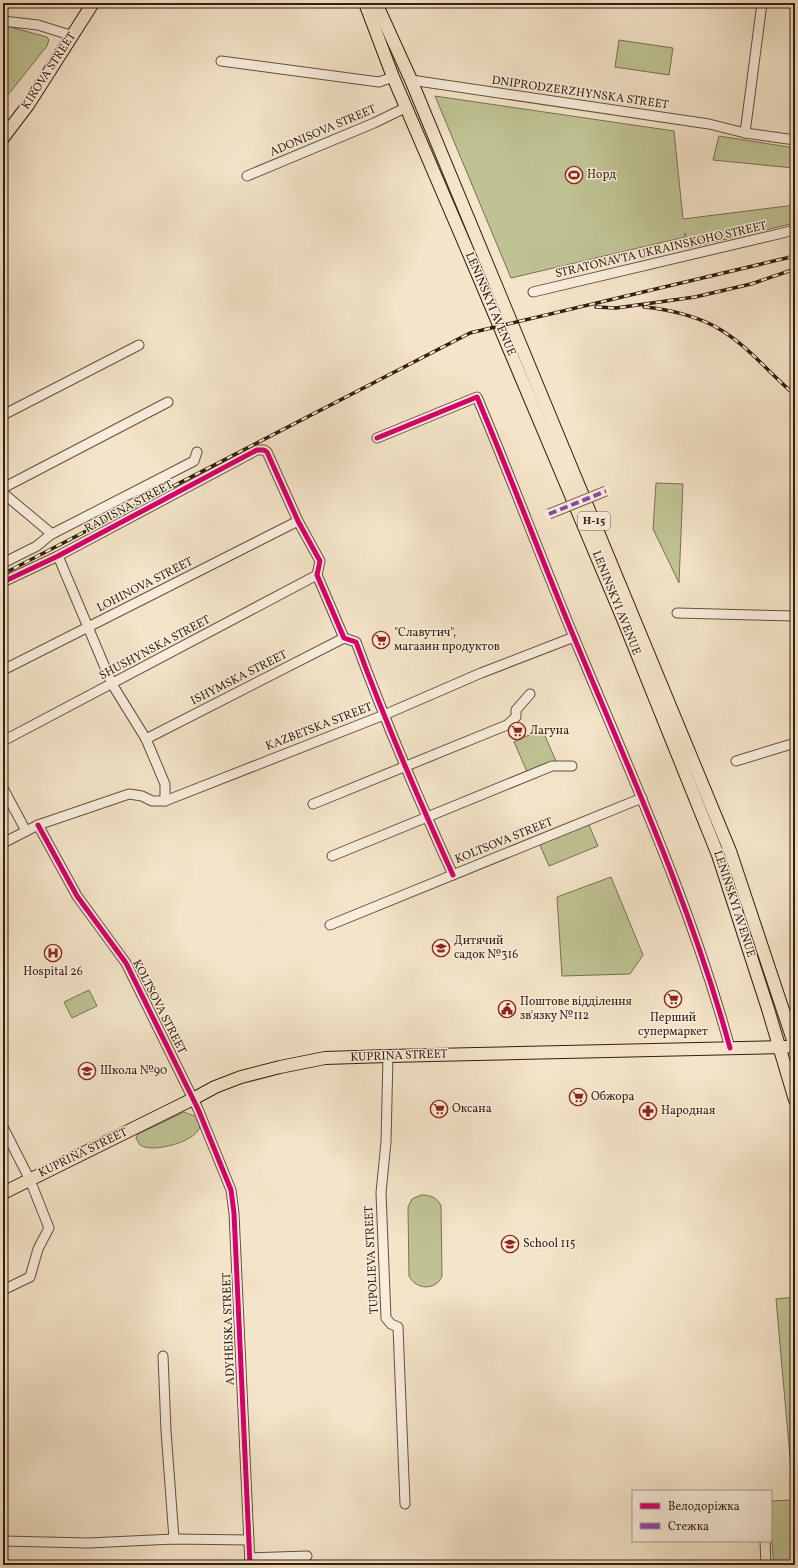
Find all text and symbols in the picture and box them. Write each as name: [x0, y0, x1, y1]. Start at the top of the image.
street label: KIROVA STREET: [18, 29, 80, 113]
street label: DNIPRODZERZHYNSKA STREET: [490, 73, 670, 113]
street label: ADONISOVA STREET: [267, 101, 379, 161]
sports icon: Норд: [564, 165, 584, 185]
place label: Норд: [587, 167, 616, 183]
street label: STRATONAVTA UKRAINSKOHO STREET: [554, 218, 768, 282]
street label: LENINSKYI AVENUE: [461, 250, 519, 358]
street label: RADISNA STREET: [82, 477, 176, 537]
road number: Н-15: [578, 512, 610, 530]
street label: LENINSKYI AVENUE: [588, 548, 644, 658]
street label: LOHINOVA STREET: [94, 554, 196, 616]
street label: SHUSHYNSKA STREET: [97, 612, 213, 684]
place label: "Славутич", магазин продуктов: [394, 625, 500, 655]
supermarket icon: "Славутич", магазин продуктов: [371, 630, 391, 650]
street label: ISHYMSKA STREET: [188, 647, 290, 709]
street label: KAZBETSKA STREET: [263, 699, 375, 755]
supermarket icon: Лагуна: [507, 721, 527, 741]
place label: Лагуна: [530, 723, 569, 739]
street label: KOLTSOVA STREET: [453, 814, 555, 868]
street label: LENINSKYI AVENUE: [709, 849, 759, 959]
place label: Дитячий садок №316: [454, 933, 518, 963]
school or university icon: Дитячий садок №316: [431, 938, 451, 958]
hospital icon: Hospital 26: [43, 943, 63, 963]
street label: KOLTSOVA STREET: [128, 957, 190, 1057]
place label: Hospital 26: [23, 964, 83, 980]
supermarket icon: Перший супермаркет: [663, 989, 683, 1009]
place label: Поштове відділення зв'язку №112: [520, 994, 632, 1024]
public building icon: Поштове відділення зв'язку №112: [497, 999, 517, 1019]
place label: Перший супермаркет: [638, 1010, 708, 1040]
street label: KUPRINA STREET: [350, 1046, 448, 1066]
school or university icon: Школа №90: [77, 1061, 97, 1081]
place label: Школа №90: [100, 1063, 167, 1079]
supermarket icon: Обжора: [568, 1087, 588, 1107]
place label: Обжора: [591, 1089, 635, 1105]
supermarket icon: Оксана: [429, 1099, 449, 1119]
place label: Оксана: [452, 1101, 492, 1117]
pharmacy icon: Народная: [638, 1101, 658, 1121]
place label: Народная: [661, 1103, 715, 1119]
street label: KUPRINA STREET: [36, 1125, 130, 1181]
street label: TUPOLIEVA STREET: [361, 1205, 383, 1315]
school or university icon: School 115: [500, 1234, 520, 1254]
place label: School 115: [523, 1236, 576, 1252]
street label: ADYHEISKA STREET: [219, 1272, 239, 1386]
legend: [632, 1490, 772, 1542]
text: Велодоріжка: [668, 1499, 740, 1515]
text: Стежка: [668, 1519, 709, 1535]

